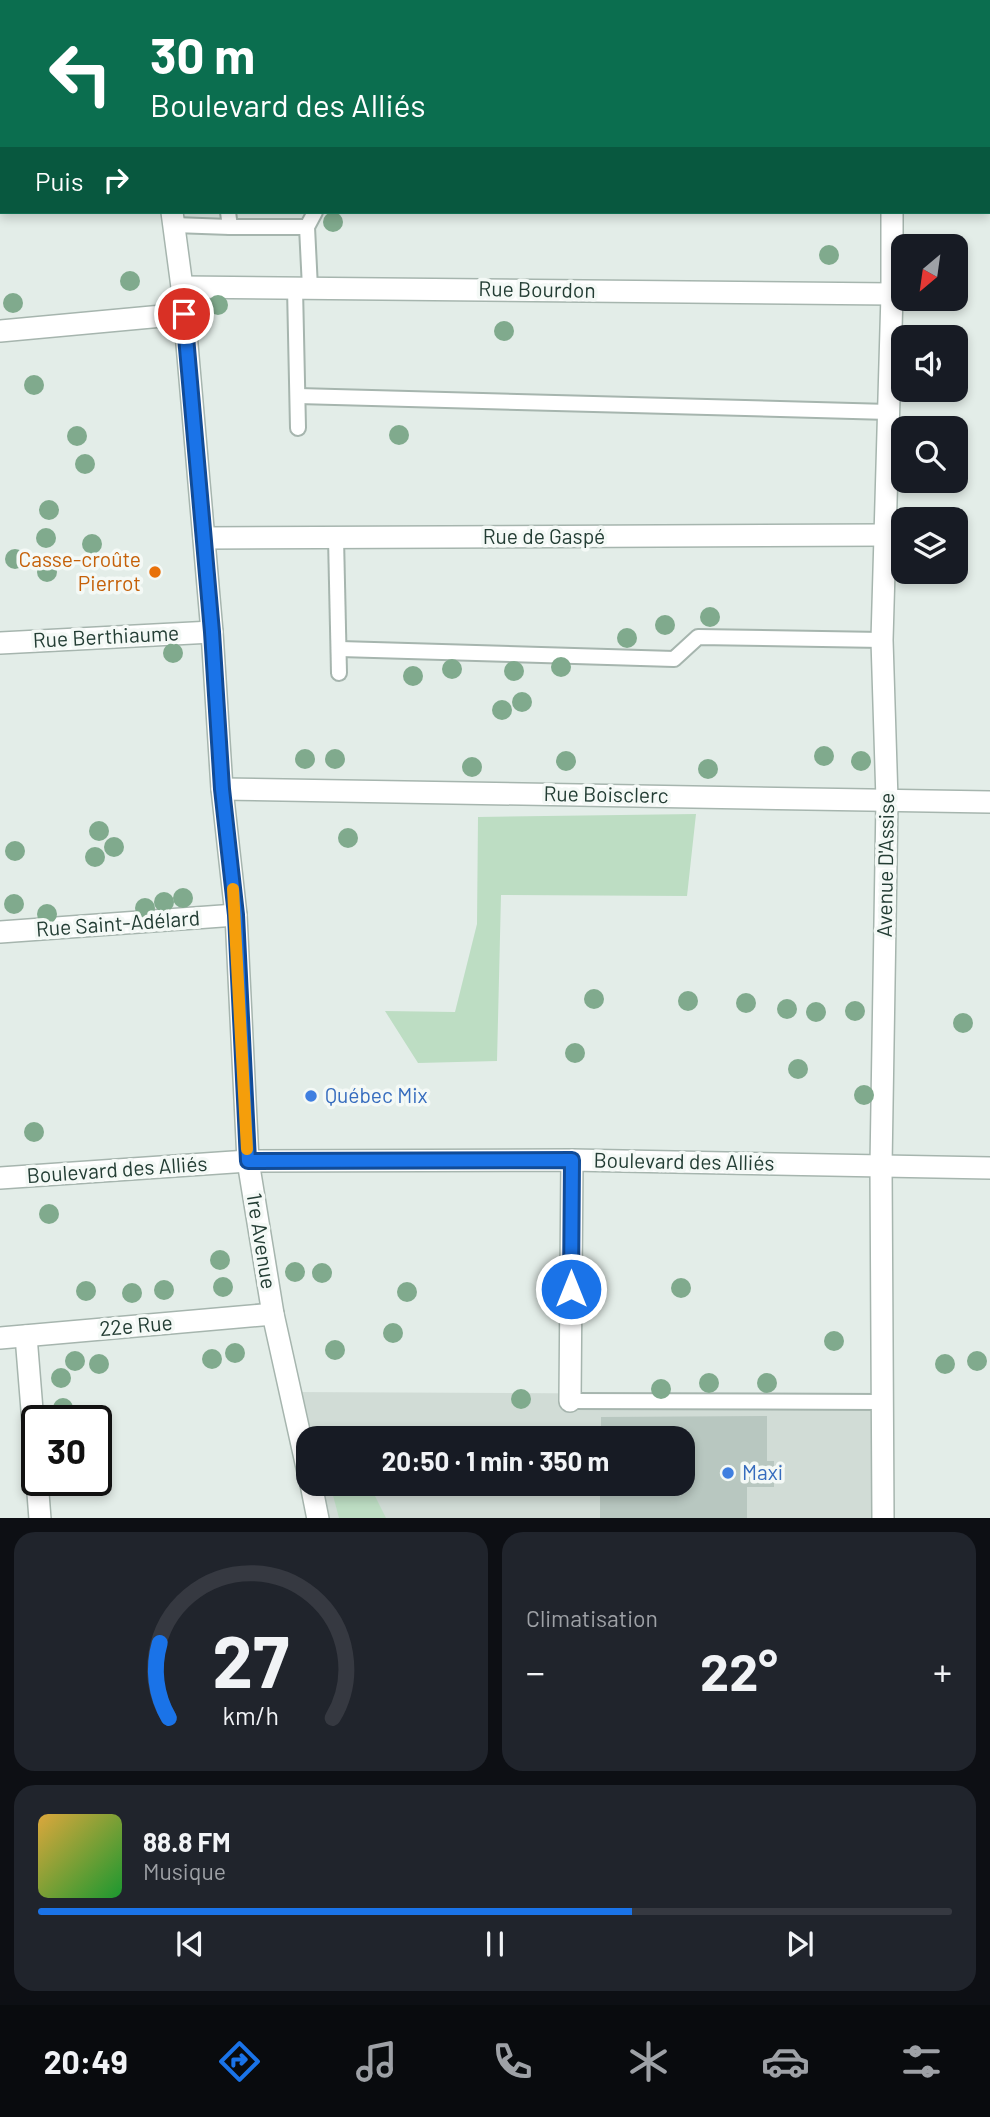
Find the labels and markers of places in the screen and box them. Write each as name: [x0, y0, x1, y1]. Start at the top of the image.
pin: [154, 284, 214, 344]
place label: Casse-croûte Pierrot: [19, 546, 141, 595]
marker: Casse-croûte Pierrot: [147, 564, 163, 580]
place label: Québec Mix: [325, 1082, 428, 1107]
marker: Québec Mix: [303, 1088, 319, 1104]
place label: Maxi: [742, 1459, 783, 1484]
marker: Maxi: [720, 1465, 736, 1481]

